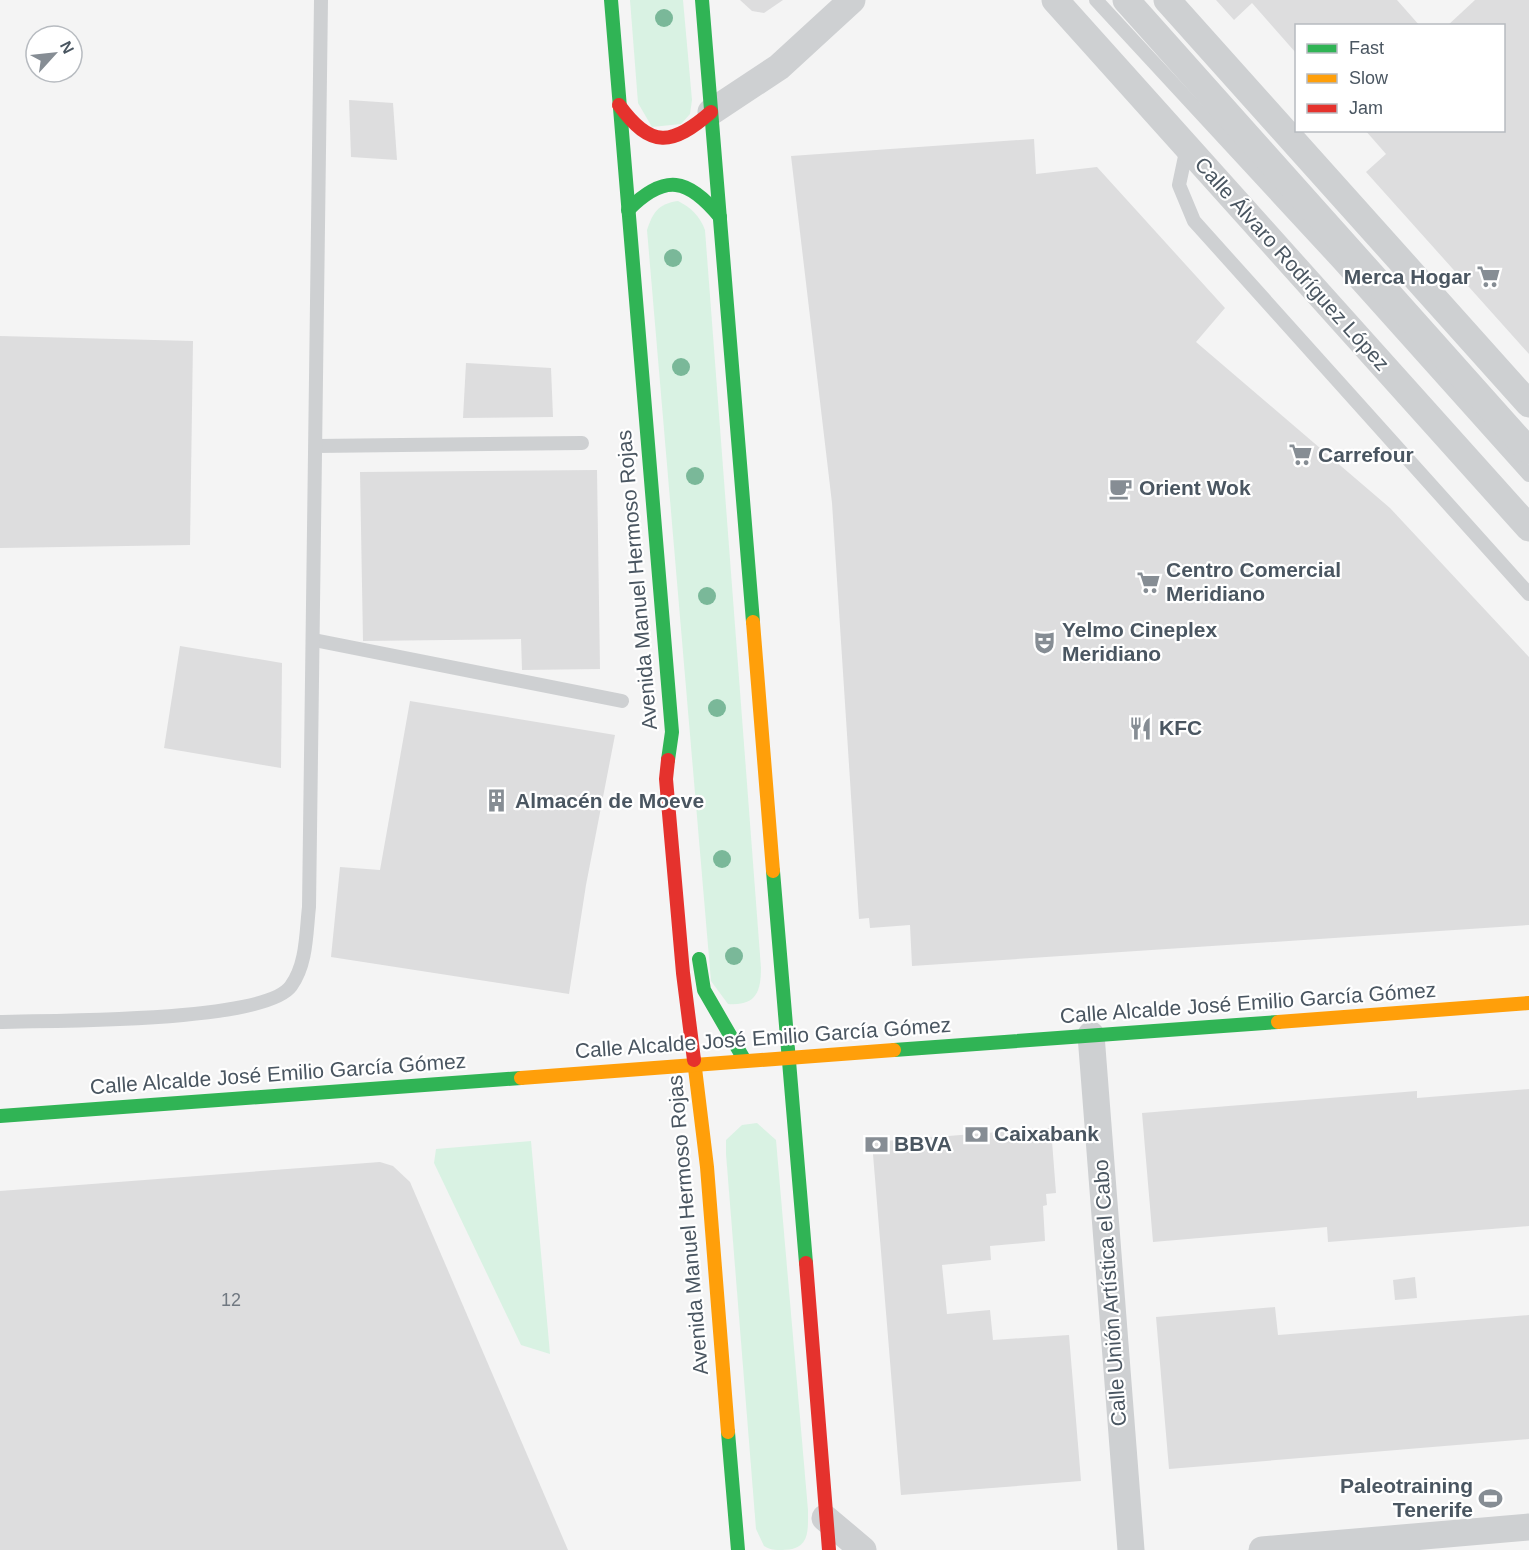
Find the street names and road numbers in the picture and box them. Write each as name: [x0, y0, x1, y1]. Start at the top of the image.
street label: Calle Álvaro Rodríguez López: [1190, 152, 1394, 375]
street label: Avenida Manuel Hermoso Rojas: [612, 429, 661, 731]
street label: Calle Alcalde José Emilio García Gómez: [1059, 978, 1437, 1027]
street label: Calle Alcalde José Emilio García Gómez: [574, 1013, 952, 1062]
street label: Calle Alcalde José Emilio García Gómez: [89, 1049, 467, 1098]
street label: Avenida Manuel Hermoso Rojas: [663, 1074, 712, 1376]
street label: Calle Unión Artística el Cabo: [1089, 1159, 1130, 1427]

